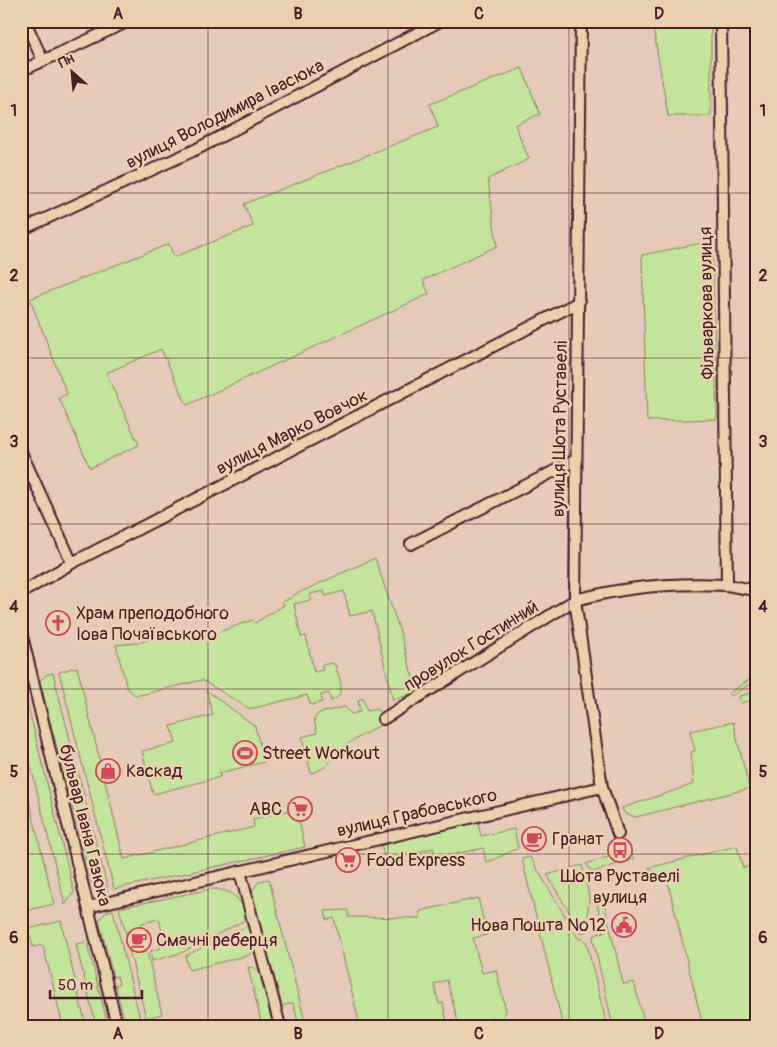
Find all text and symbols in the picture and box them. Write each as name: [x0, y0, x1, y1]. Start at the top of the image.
text: A: [113, 4, 124, 24]
text: B: [293, 4, 303, 24]
text: C: [474, 4, 484, 24]
text: D: [654, 4, 664, 24]
north arrow: [48, 48, 98, 98]
text: Пн: [56, 50, 77, 72]
street label: вулиця Володимира Івасюка: [122, 54, 328, 174]
text: 1: [11, 101, 17, 121]
text: 1: [760, 101, 766, 121]
street label: Фільваркова вулиця: [694, 227, 720, 379]
text: 2: [10, 266, 19, 286]
text: 2: [759, 266, 768, 286]
street label: вулиця Шота Руставелі: [547, 341, 573, 517]
street label: вулиця Марко Вовчок: [212, 384, 372, 480]
text: 3: [10, 432, 19, 452]
text: 3: [759, 432, 768, 452]
street label: провулок Гостинний: [399, 595, 543, 697]
text: 4: [9, 597, 19, 617]
text: 4: [758, 597, 768, 617]
place label: Храм преподобного Іова Почаївського: [76, 602, 229, 646]
church icon: Храм преподобного Іова Почаївського: [45, 610, 71, 636]
sports icon: Street Workout: [232, 740, 258, 766]
street label: бульвар Івана Газюка: [54, 742, 116, 908]
place label: Street Workout: [262, 742, 380, 765]
shop icon: Каскад: [95, 758, 121, 784]
place label: Каскад: [126, 760, 183, 783]
text: 5: [10, 762, 19, 782]
text: 5: [759, 762, 768, 782]
street label: вулиця Грабовського: [335, 783, 500, 843]
supermarket icon: АВС: [287, 796, 313, 822]
place label: АВС: [249, 798, 282, 821]
cafe icon: Гранат: [521, 826, 547, 852]
place label: Гранат: [552, 828, 604, 851]
bus stop icon: Шота Руставелі вулиця: [607, 837, 633, 863]
supermarket icon: Food Express: [335, 847, 361, 873]
place label: Food Express: [366, 849, 465, 872]
place label: Шота Руставелі вулиця: [561, 865, 679, 909]
public building icon: Нова Пошта №12: [611, 912, 637, 938]
place label: Нова Пошта №12: [470, 914, 606, 937]
cafe icon: Смачні реберця: [126, 927, 152, 953]
text: 6: [9, 928, 19, 948]
text: 6: [758, 928, 768, 948]
place label: Смачні реберця: [156, 929, 277, 952]
scale bar: [50, 967, 142, 999]
text: 50 m: [58, 976, 93, 995]
text: A: [113, 1024, 124, 1044]
text: B: [293, 1024, 303, 1044]
text: C: [474, 1024, 484, 1044]
text: D: [654, 1024, 664, 1044]

